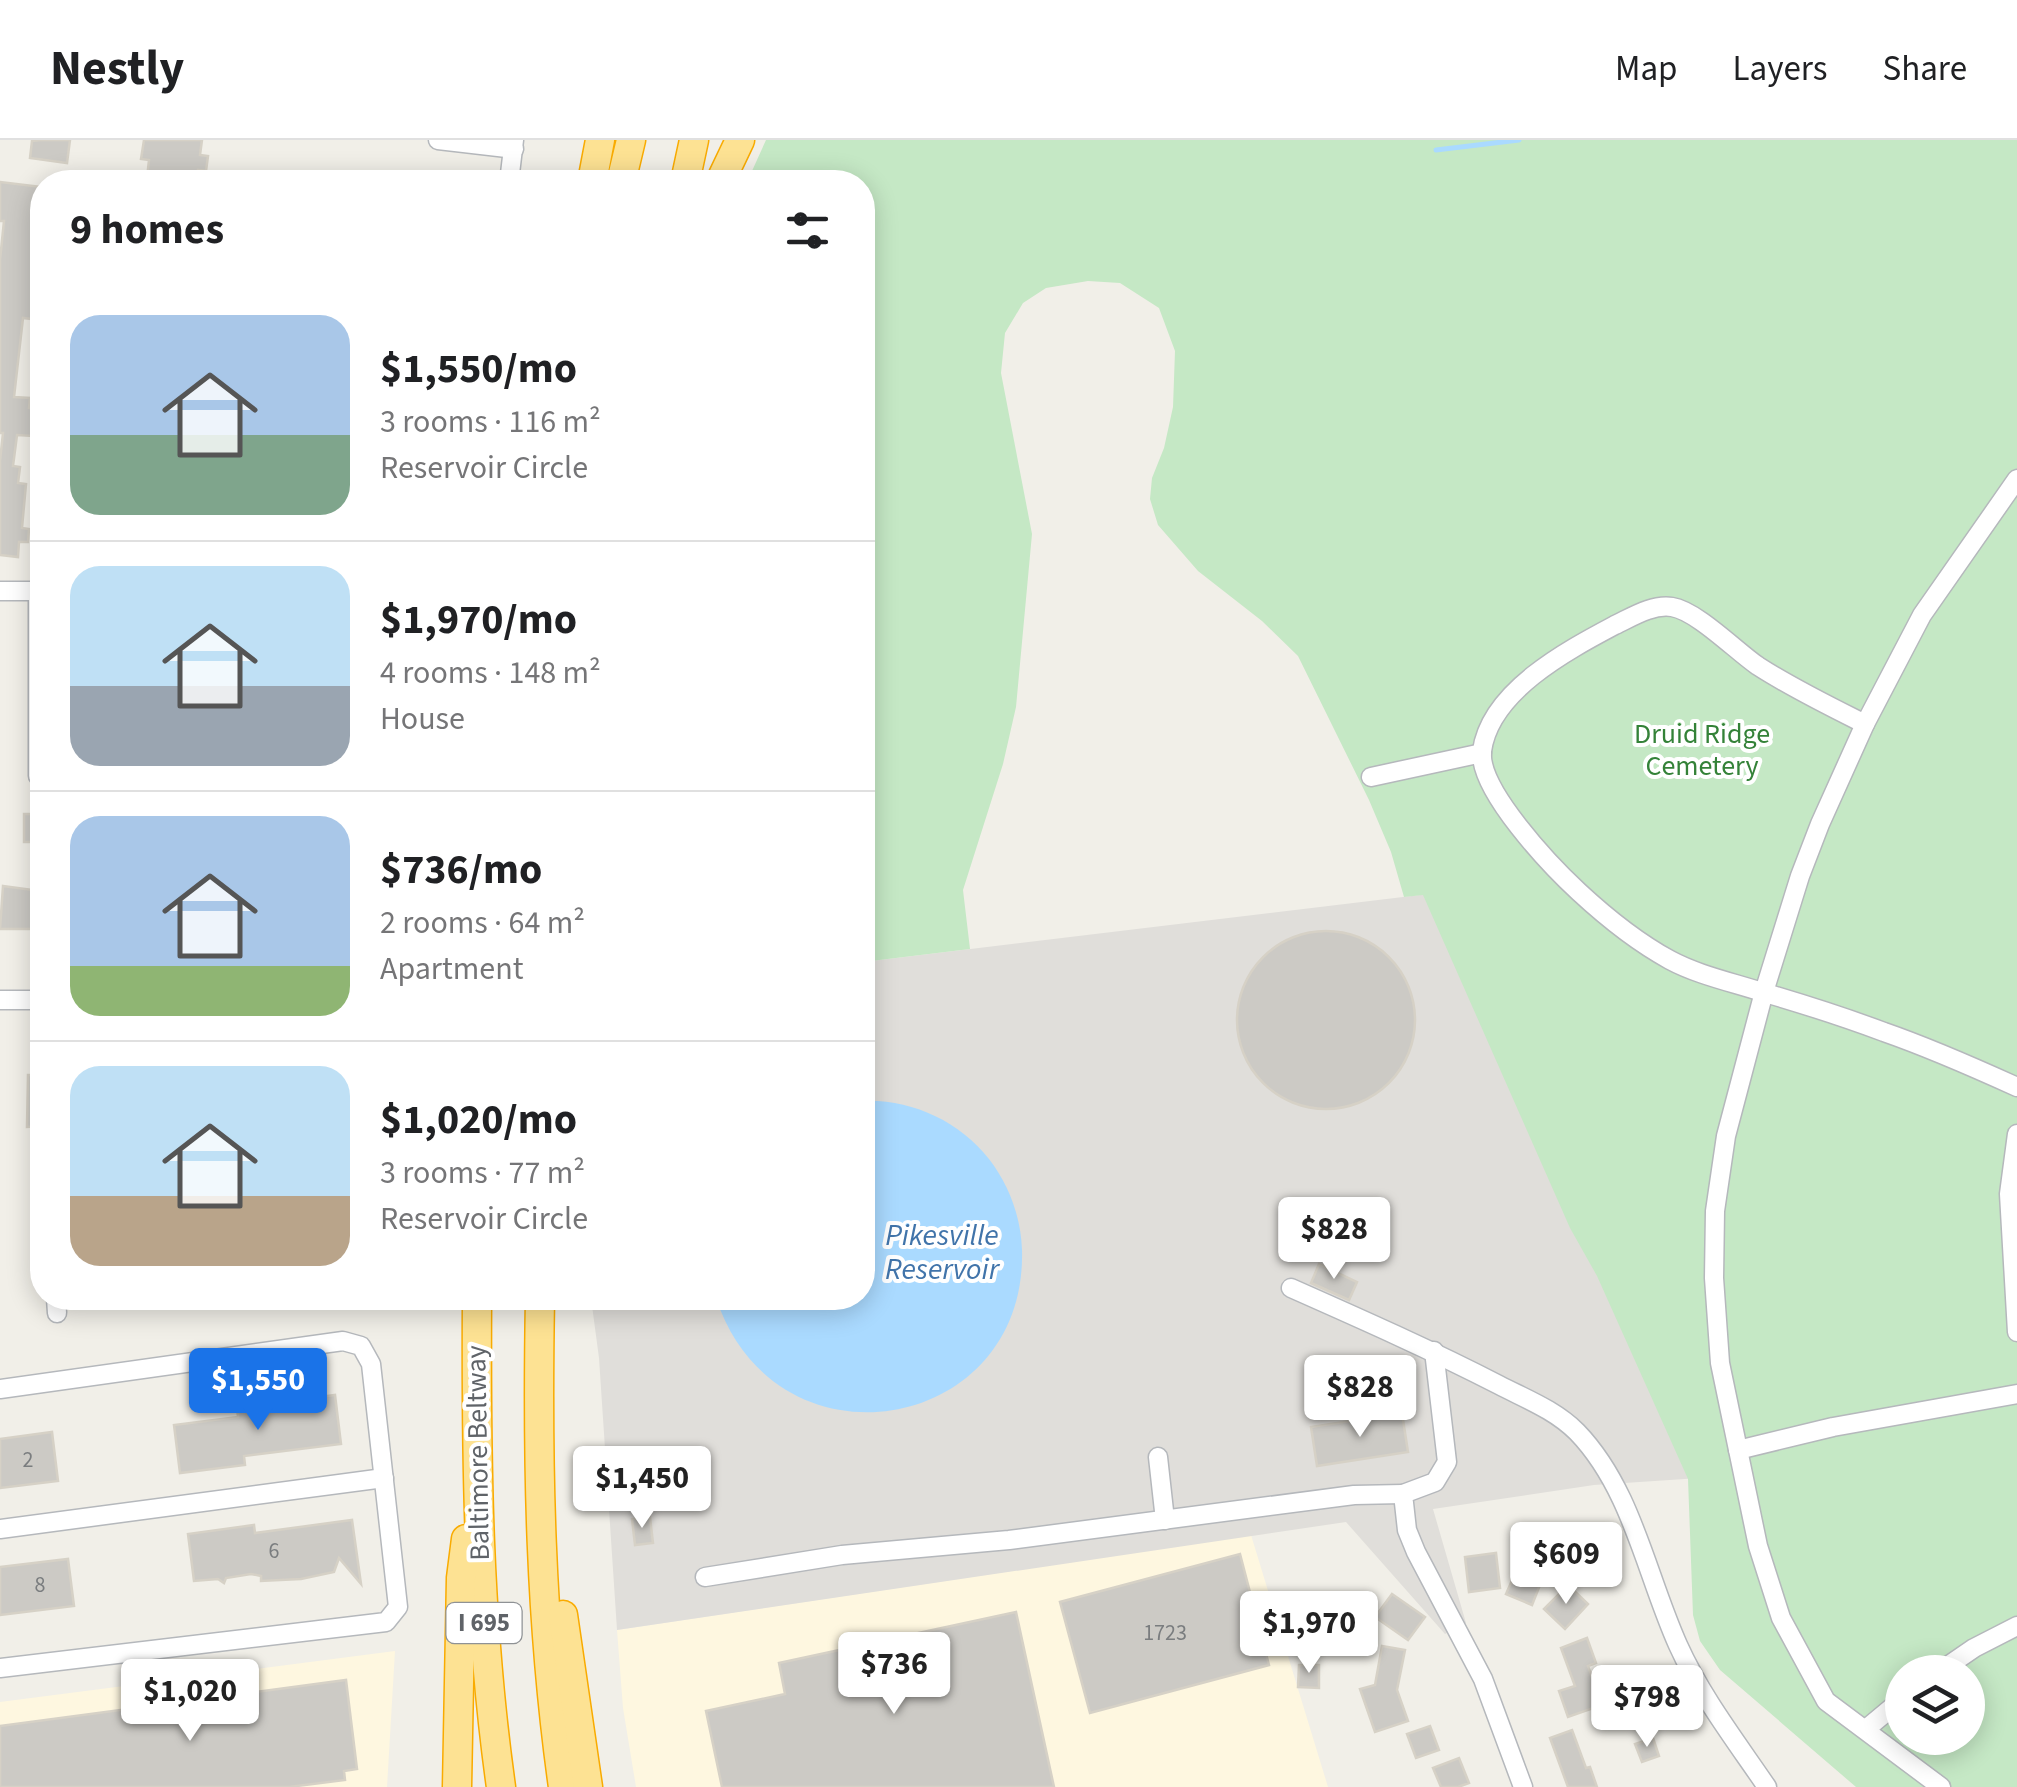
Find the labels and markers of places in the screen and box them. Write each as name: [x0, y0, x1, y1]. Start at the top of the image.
pin: $828: [1275, 1197, 1393, 1282]
pin: $1,550: [177, 1348, 339, 1433]
pin: $828: [1301, 1355, 1419, 1440]
pin: $1,450: [561, 1446, 723, 1531]
pin: $609: [1507, 1522, 1625, 1607]
pin: $1,970: [1228, 1591, 1390, 1676]
pin: $736: [835, 1632, 953, 1717]
pin: $1,020: [109, 1659, 271, 1744]
pin: $798: [1588, 1665, 1706, 1750]

